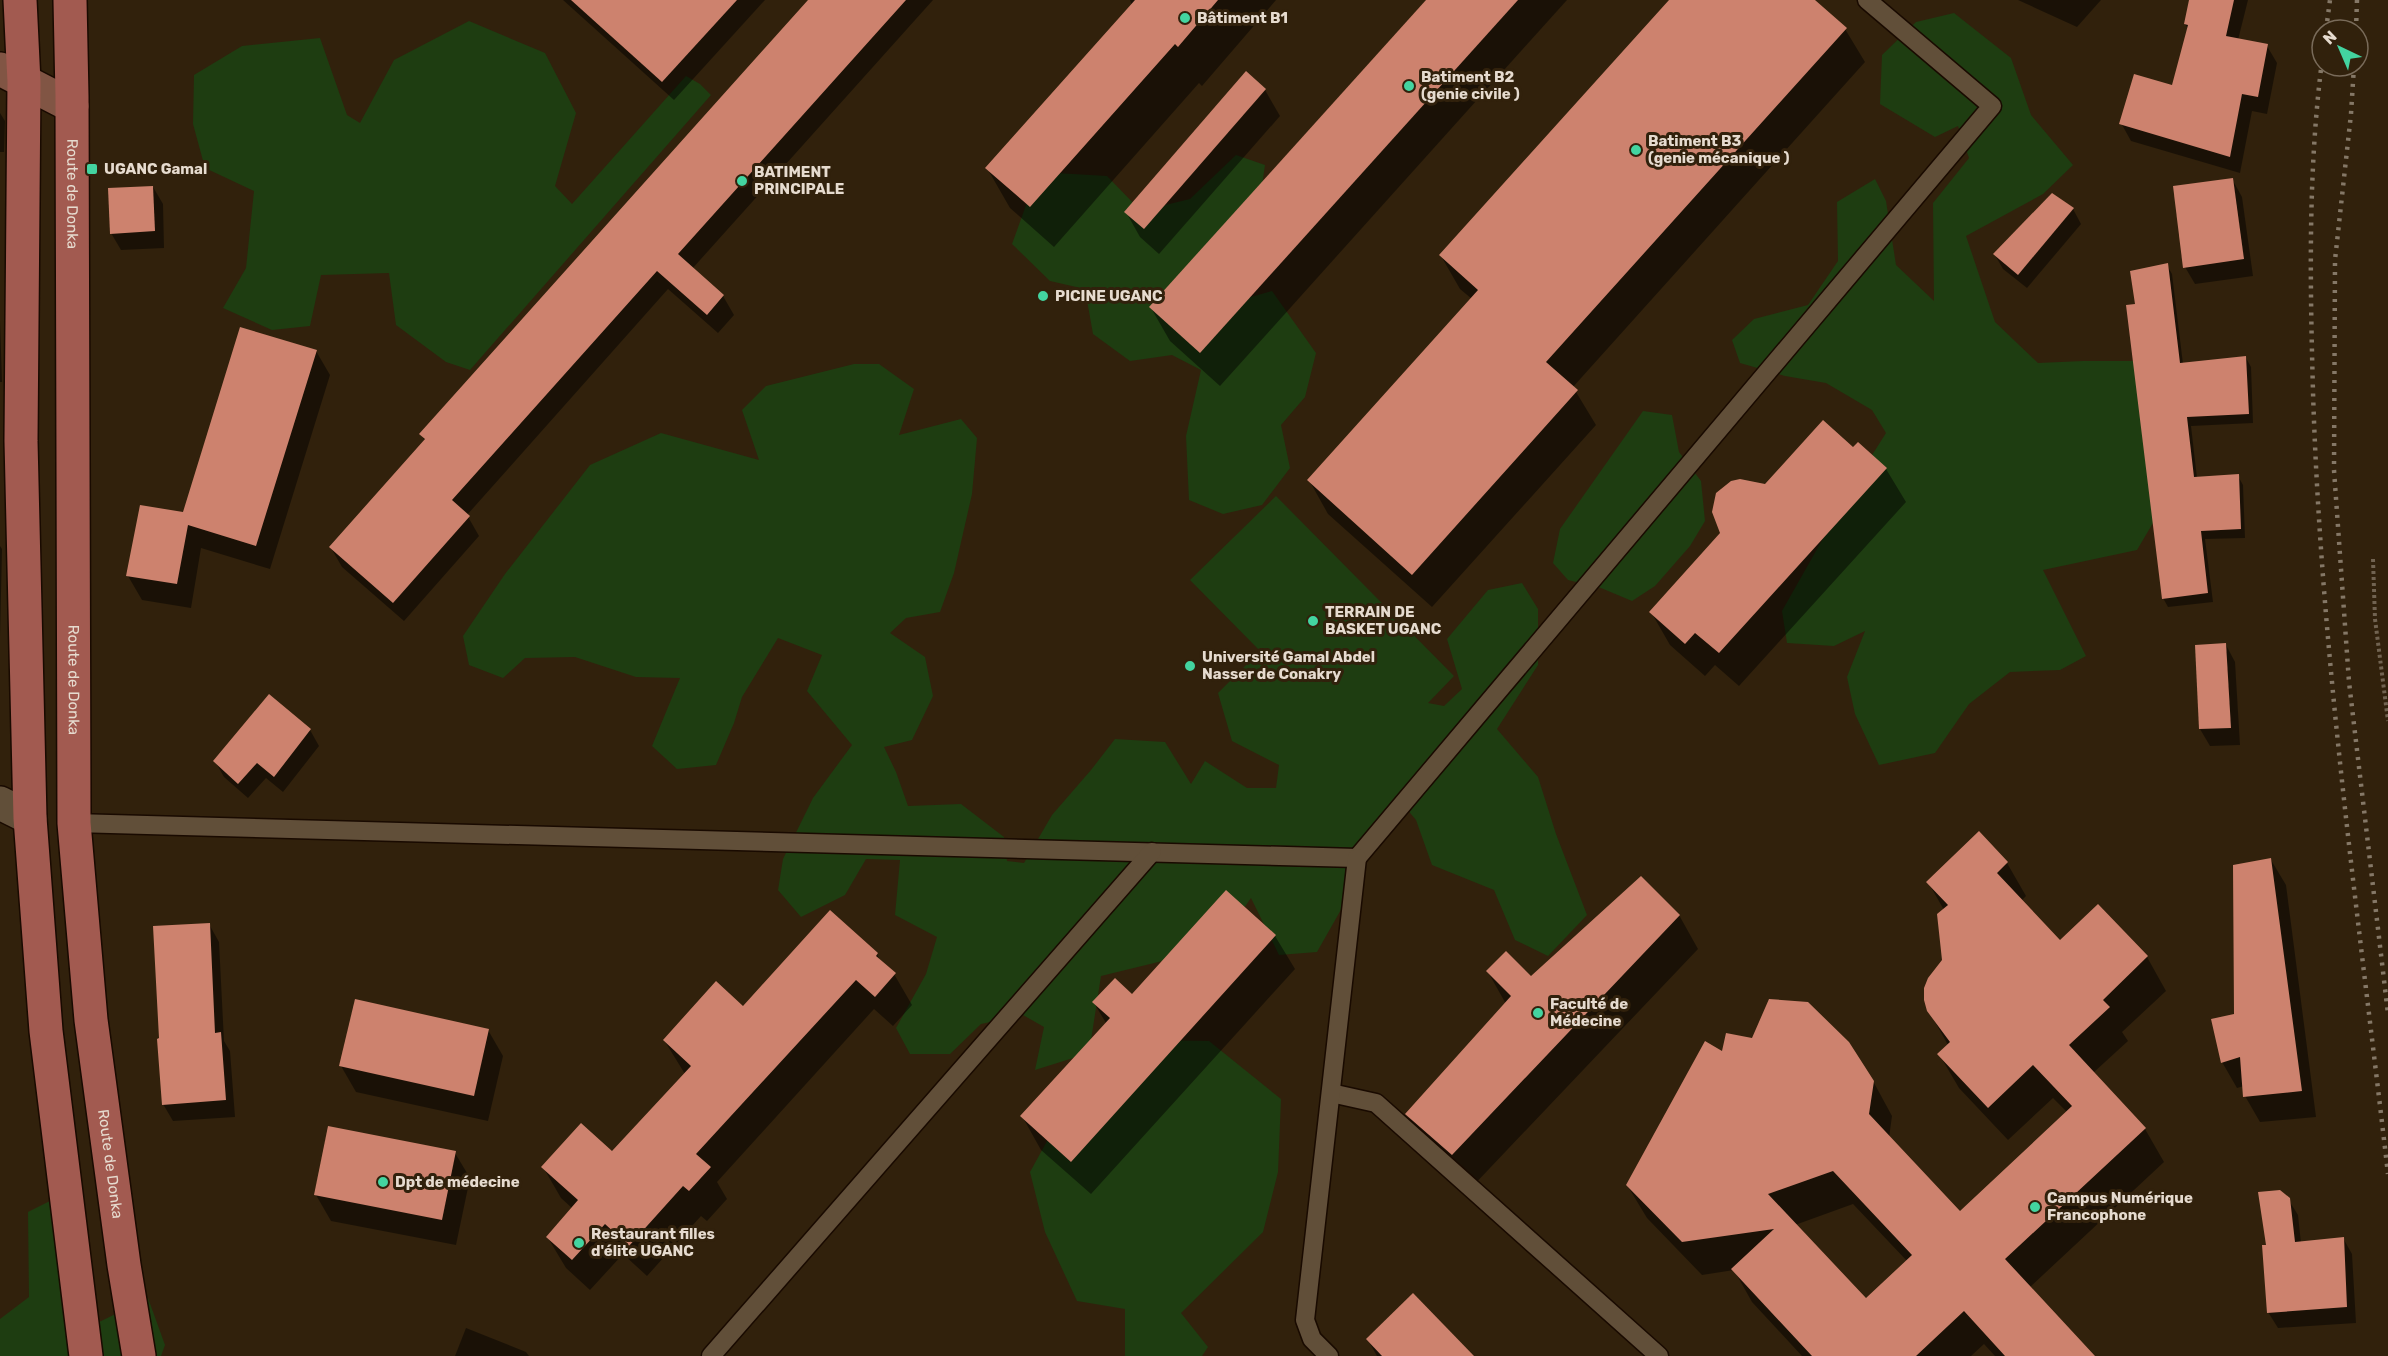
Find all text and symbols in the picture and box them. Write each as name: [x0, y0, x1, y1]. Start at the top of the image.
place label: Bâtiment B1: [1197, 9, 1288, 27]
marker: Bâtiment B1: [1178, 11, 1192, 25]
north arrow: [2310, 18, 2370, 78]
text: N: [2319, 27, 2341, 48]
place label: Batiment B2 (genie civile ): [1421, 68, 1520, 103]
marker: Batiment B2 (genie civile ): [1402, 79, 1416, 93]
place label: Batiment B3 (genie mécanique ): [1648, 132, 1790, 167]
street label: Route de Donka: [63, 139, 81, 249]
marker: Batiment B3 (genie mécanique ): [1629, 143, 1643, 157]
place label: UGANC Gamal: [104, 160, 207, 178]
marker: UGANC Gamal: [85, 162, 99, 176]
place label: BATIMENT PRINCIPALE: [754, 163, 844, 198]
marker: BATIMENT PRINCIPALE: [735, 174, 749, 188]
place label: PICINE UGANC: [1055, 287, 1163, 305]
marker: PICINE UGANC: [1036, 289, 1050, 303]
place label: TERRAIN DE BASKET UGANC: [1325, 603, 1442, 638]
marker: TERRAIN DE BASKET UGANC: [1306, 614, 1320, 628]
street label: Route de Donka: [64, 625, 83, 735]
place label: Université Gamal Abdel Nasser de Conakry: [1202, 648, 1375, 683]
marker: Université Gamal Abdel Nasser de Conakry: [1183, 659, 1197, 673]
place label: Faculté de Médecine: [1550, 995, 1628, 1030]
marker: Faculté de Médecine: [1531, 1006, 1545, 1020]
street label: Route de Donka: [94, 1108, 127, 1220]
place label: Dpt de médecine: [395, 1173, 520, 1191]
marker: Dpt de médecine: [376, 1175, 390, 1189]
place label: Campus Numérique Francophone: [2047, 1189, 2193, 1224]
marker: Campus Numérique Francophone: [2028, 1200, 2042, 1214]
place label: Restaurant filles d'élite UGANC: [591, 1225, 715, 1260]
marker: Restaurant filles d'élite UGANC: [572, 1236, 586, 1250]

